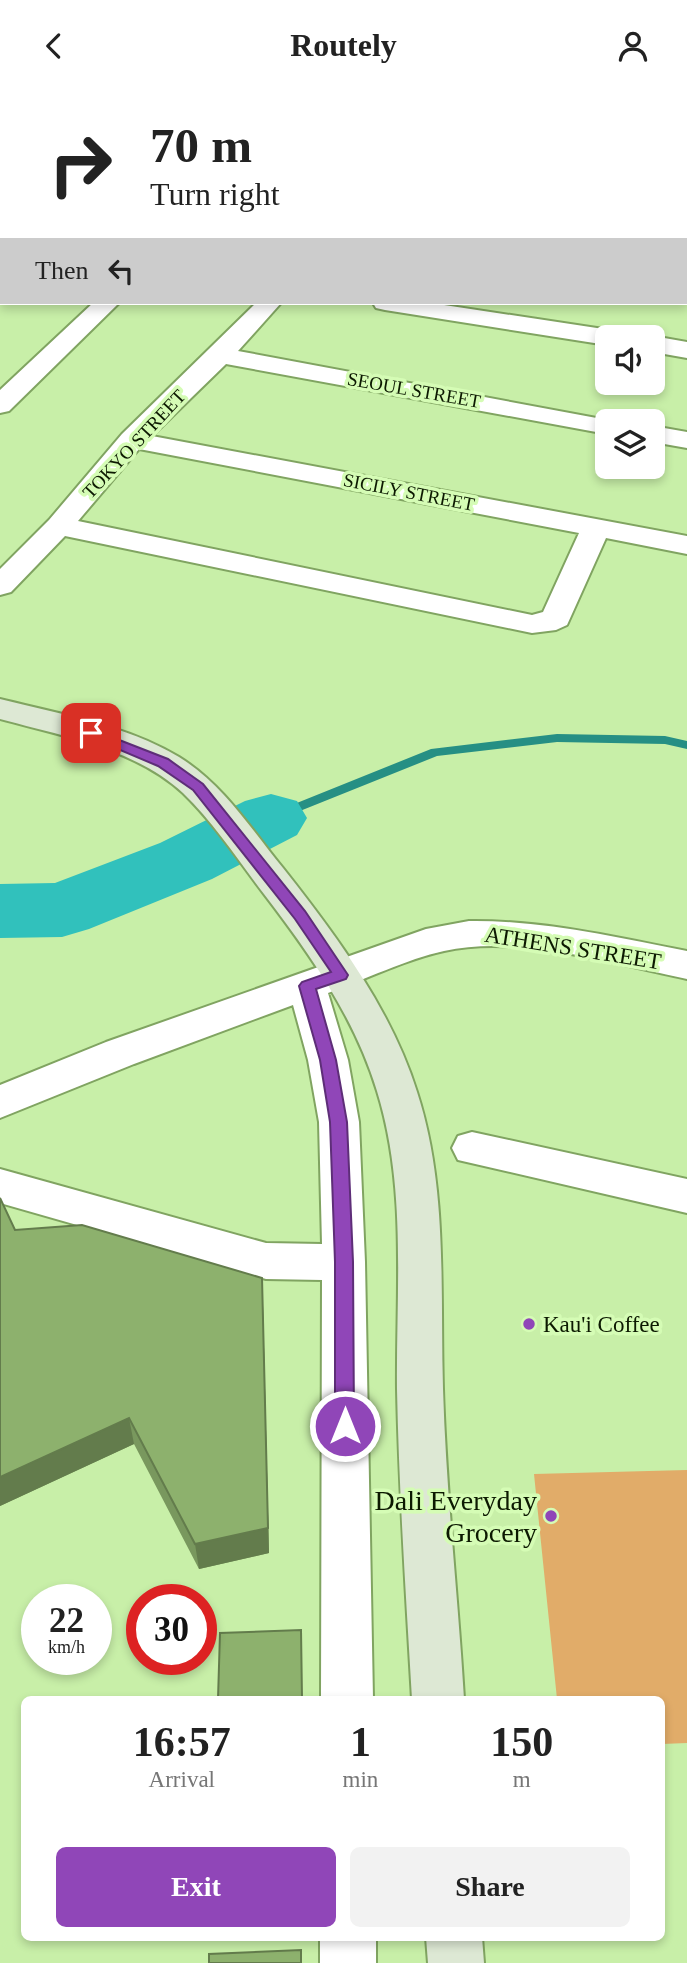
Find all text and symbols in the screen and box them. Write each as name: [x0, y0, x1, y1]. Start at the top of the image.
icon: back: [35, 27, 73, 65]
text: Routely: [290, 27, 397, 63]
icon: person: [614, 27, 652, 65]
text: 70 m: [150, 118, 252, 173]
icon: right: [35, 119, 126, 210]
text: Turn right: [150, 176, 280, 212]
icon: left: [102, 252, 140, 290]
text: Then: [35, 256, 88, 285]
map controls: [595, 325, 665, 479]
button: sound: [595, 325, 665, 395]
street label: SEOUL STREET: [346, 368, 483, 412]
street label: TOKYO STREET: [78, 385, 190, 503]
button: layers: [595, 409, 665, 479]
street label: SICILY STREET: [342, 469, 477, 515]
pin: [61, 703, 121, 763]
icon: arrive: [72, 714, 110, 752]
street label: ATHENS STREET: [483, 922, 663, 974]
place label: Kau'i Coffee: [543, 1312, 660, 1337]
marker: Kau'i Coffee: [521, 1316, 537, 1332]
position arrow: [308, 1389, 382, 1463]
place label: Dali Everyday Grocery: [375, 1485, 537, 1548]
marker: Dali Everyday Grocery: [543, 1508, 559, 1524]
speed limit sign: 30: [126, 1584, 217, 1675]
text: 22: [49, 1601, 84, 1640]
text: km/h: [48, 1637, 85, 1657]
text: 16:57: [133, 1719, 231, 1765]
text: 1: [350, 1719, 371, 1765]
text: 150: [490, 1719, 553, 1765]
text: Arrival: [149, 1767, 215, 1792]
text: min: [343, 1767, 378, 1792]
text: m: [513, 1767, 531, 1792]
button: Exit: [56, 1847, 336, 1927]
button: Share: [350, 1847, 630, 1927]

